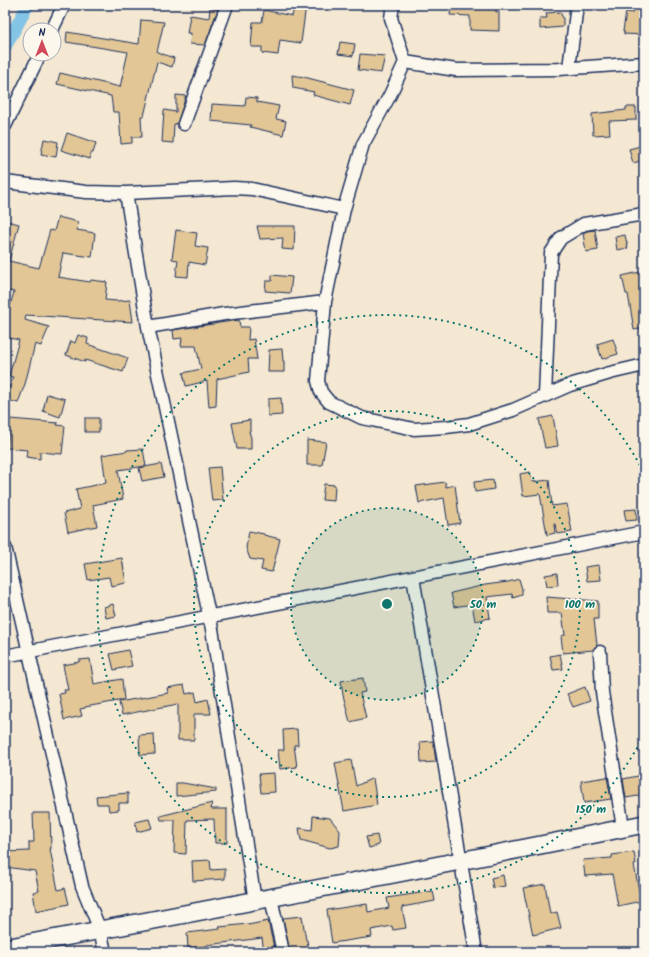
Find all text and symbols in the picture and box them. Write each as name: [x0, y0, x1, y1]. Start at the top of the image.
north arrow: [22, 22, 62, 62]
text: N: [39, 24, 46, 42]
text: 50 m: [469, 595, 497, 614]
text: 100 m: [565, 595, 595, 614]
centre of rings: [380, 597, 394, 611]
text: 150 m: [576, 800, 606, 819]

